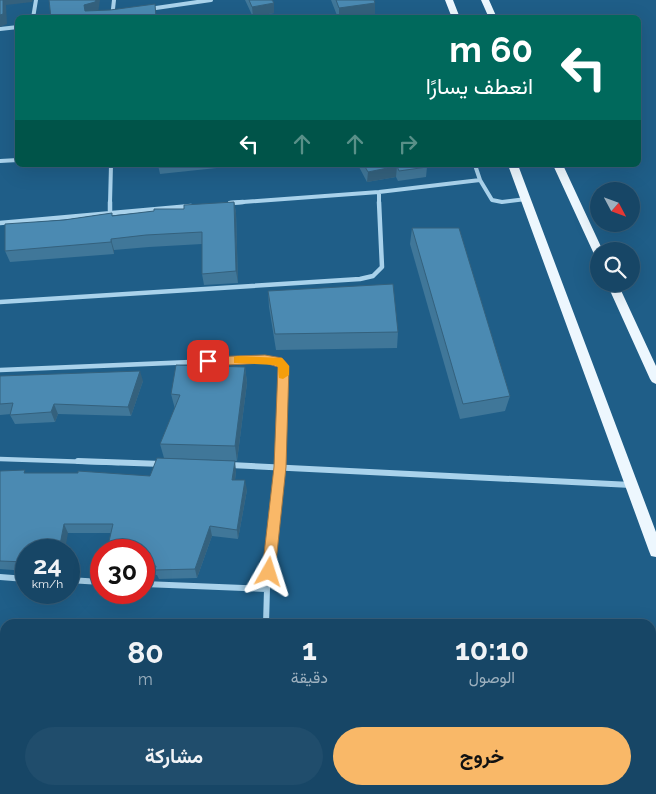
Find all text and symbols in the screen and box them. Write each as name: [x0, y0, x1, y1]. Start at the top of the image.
text: 60 m: [449, 29, 533, 70]
icon: left: [551, 35, 616, 100]
text: انعطف يسارًا: [426, 73, 533, 99]
icon: left: [235, 130, 263, 158]
icon: ahead: [288, 130, 316, 158]
icon: ahead: [341, 130, 369, 158]
icon: right: [394, 130, 422, 158]
north arrow: [590, 182, 640, 232]
map controls: [590, 182, 640, 292]
button: search: [590, 242, 640, 292]
pin: [187, 340, 229, 382]
icon: arrive: [194, 347, 222, 375]
speed limit sign: 30: [90, 539, 155, 604]
position arrow: [242, 545, 294, 597]
text: 24: [33, 550, 62, 580]
text: km/h: [32, 577, 63, 591]
text: 1: [302, 632, 317, 667]
text: 10:10: [455, 632, 529, 667]
text: 80: [127, 635, 164, 670]
text: دقيقة: [291, 668, 328, 687]
text: الوصول: [469, 668, 515, 687]
text: m: [138, 670, 153, 689]
button: مشاركة: [25, 727, 323, 785]
button: خروج: [333, 727, 631, 785]

